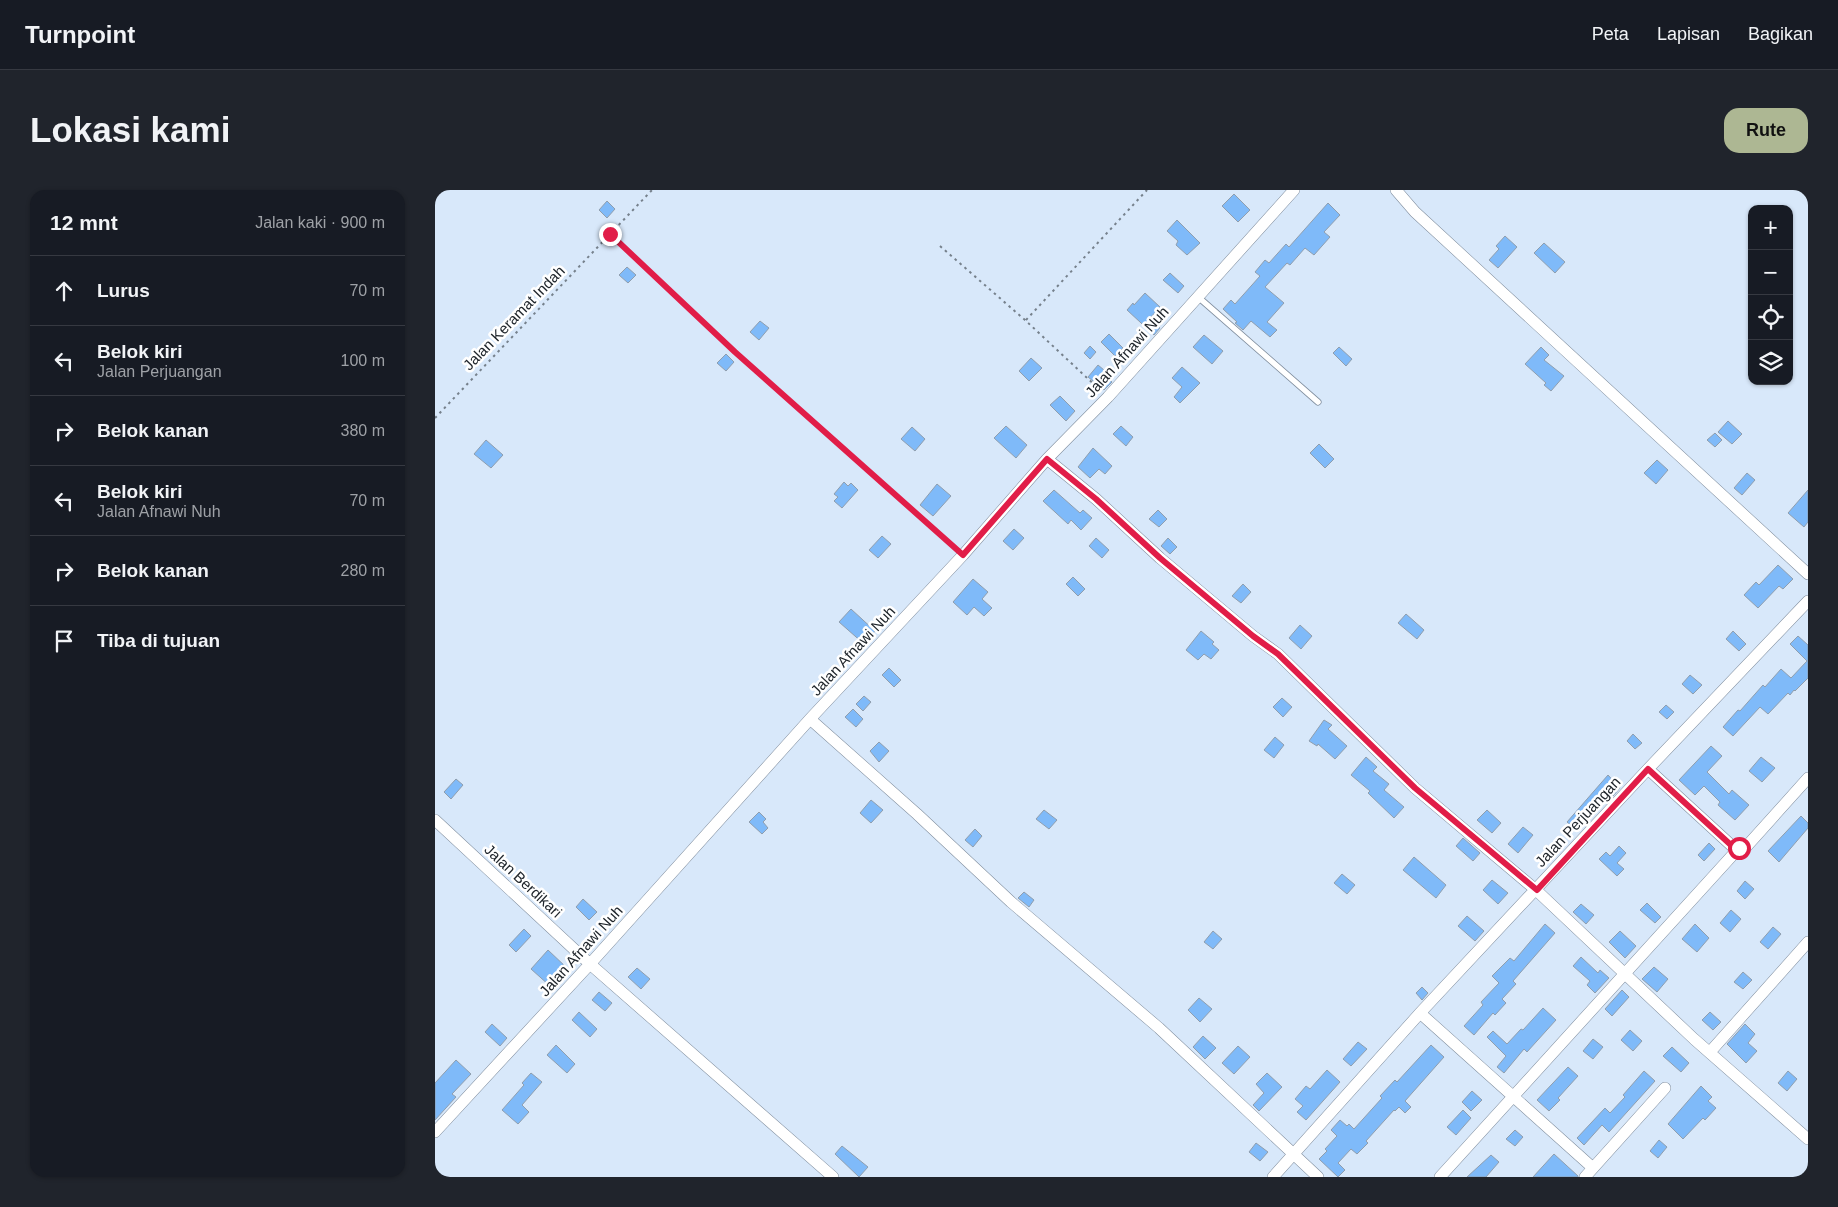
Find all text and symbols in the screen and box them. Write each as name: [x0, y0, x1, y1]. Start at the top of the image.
text: Turnpoint: [25, 21, 135, 48]
text: Peta: [1592, 24, 1629, 44]
text: Lapisan: [1657, 24, 1720, 44]
text: Bagikan: [1748, 24, 1813, 44]
button: Rute: [1724, 108, 1808, 153]
text: Lokasi kami: [30, 110, 230, 149]
map controls: [1748, 205, 1793, 385]
button: +: [1748, 205, 1793, 250]
text: 12 mnt: [50, 211, 118, 234]
text: Jalan kaki · 900 m: [255, 214, 385, 231]
route end: [599, 223, 622, 246]
button: −: [1748, 250, 1793, 295]
street label: Jalan Keramat Indah: [459, 262, 568, 373]
icon: ahead: [50, 277, 78, 305]
text: Lurus: [97, 280, 150, 301]
text: 70 m: [349, 282, 385, 299]
button: locate: [1748, 295, 1793, 340]
street label: Jalan Afnawi Nuh: [1082, 303, 1172, 400]
button: layers: [1748, 340, 1793, 385]
text: Belok kiri: [97, 341, 183, 362]
icon: left: [50, 347, 78, 375]
text: 100 m: [341, 352, 385, 369]
text: Jalan Perjuangan: [97, 363, 222, 380]
icon: right: [50, 417, 78, 445]
text: Belok kanan: [97, 420, 209, 441]
text: 380 m: [341, 422, 385, 439]
text: Belok kiri: [97, 481, 183, 502]
icon: left: [50, 487, 78, 515]
text: 70 m: [349, 492, 385, 509]
text: Jalan Afnawi Nuh: [97, 503, 221, 520]
icon: right: [50, 557, 78, 585]
text: Belok kanan: [97, 560, 209, 581]
text: 280 m: [341, 562, 385, 579]
street label: Jalan Afnawi Nuh: [807, 602, 898, 699]
icon: arrive: [50, 627, 78, 655]
text: Tiba di tujuan: [97, 630, 220, 651]
street label: Jalan Perjuangan: [1532, 773, 1624, 870]
route start: [1728, 837, 1751, 860]
street label: Jalan Berdikari: [481, 841, 565, 921]
street label: Jalan Afnawi Nuh: [536, 902, 626, 999]

